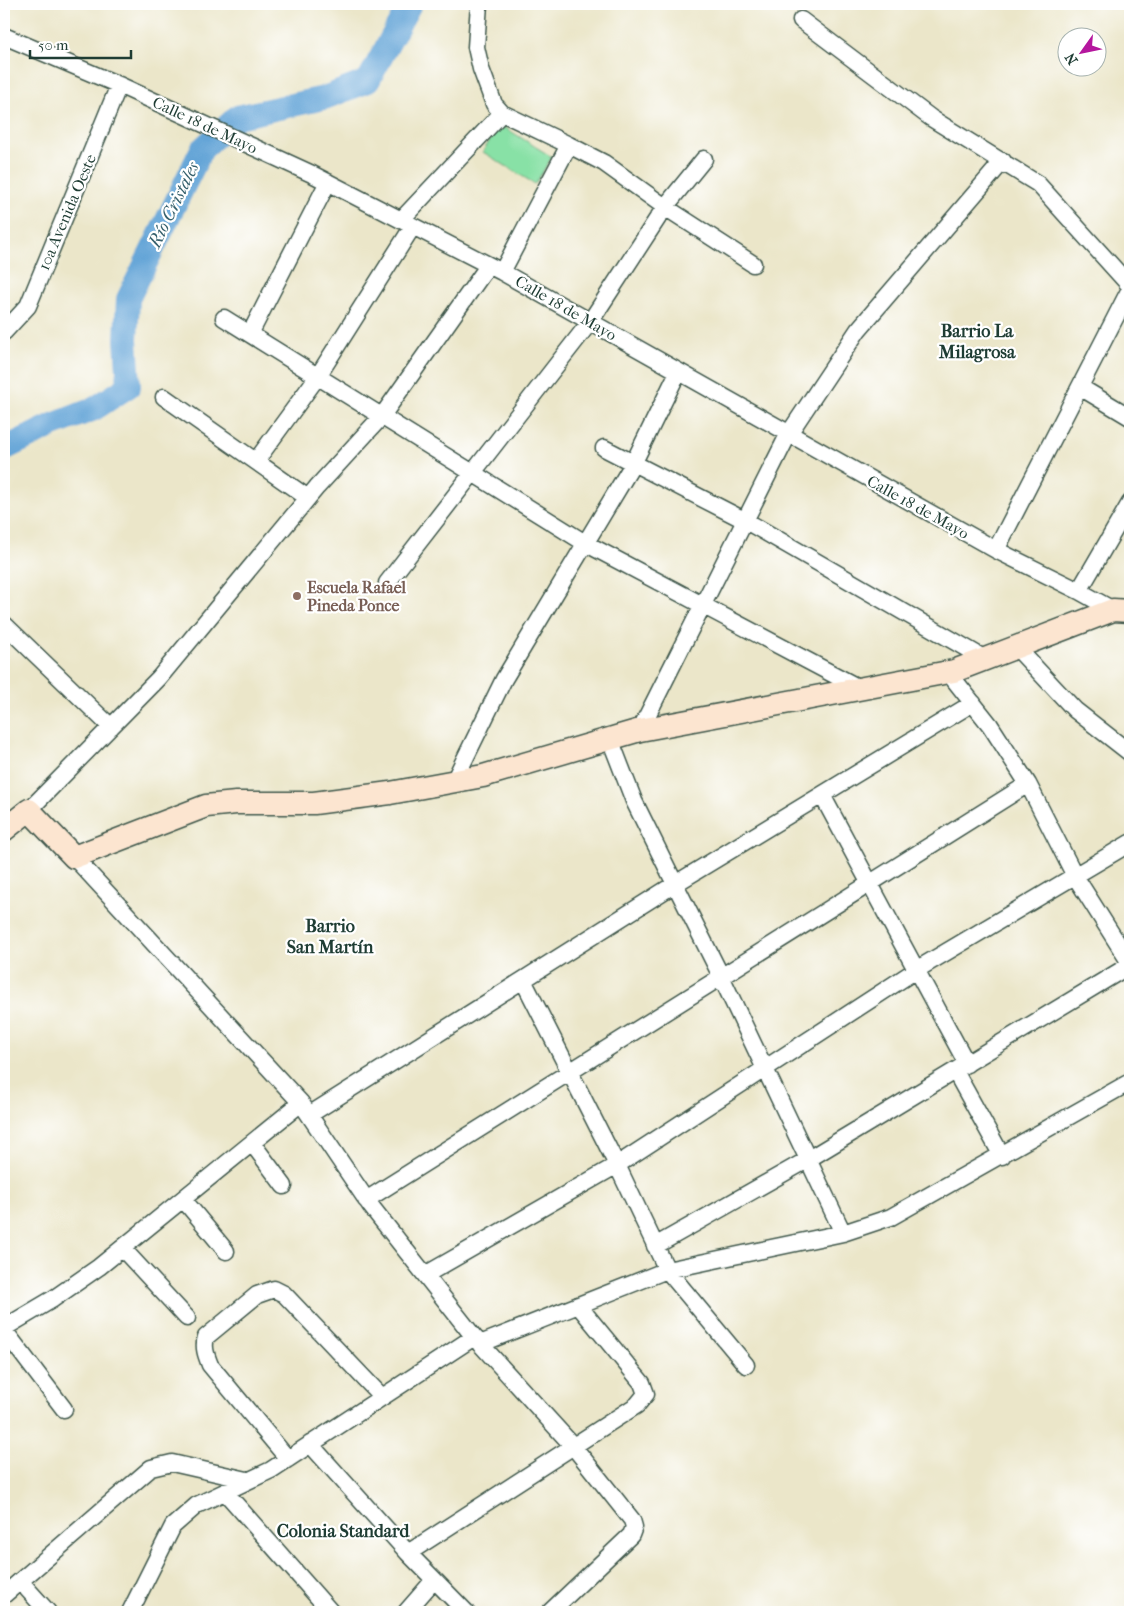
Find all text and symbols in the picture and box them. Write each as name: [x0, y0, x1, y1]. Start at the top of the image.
scale bar: [30, 28, 131, 60]
north arrow: [1056, 28, 1106, 78]
text: 50 m: [38, 36, 69, 54]
text: N: [1061, 49, 1082, 68]
street label: Calle 18 de Mayo: [150, 92, 260, 158]
street label: 10a Avenida Oeste: [34, 151, 100, 273]
water label: Río Cristales: [144, 158, 204, 252]
street label: Calle 18 de Mayo: [512, 271, 620, 345]
district label: Barrio La Milagrosa: [938, 321, 1016, 363]
street label: Calle 18 de Mayo: [864, 471, 972, 543]
place label: Escuela Rafael Pineda Ponce: [307, 578, 407, 615]
marker: Escuela Rafael Pineda Ponce: [291, 590, 303, 602]
district label: Barrio San Martín: [287, 916, 374, 958]
district label: Colonia Standard: [277, 1521, 411, 1542]

